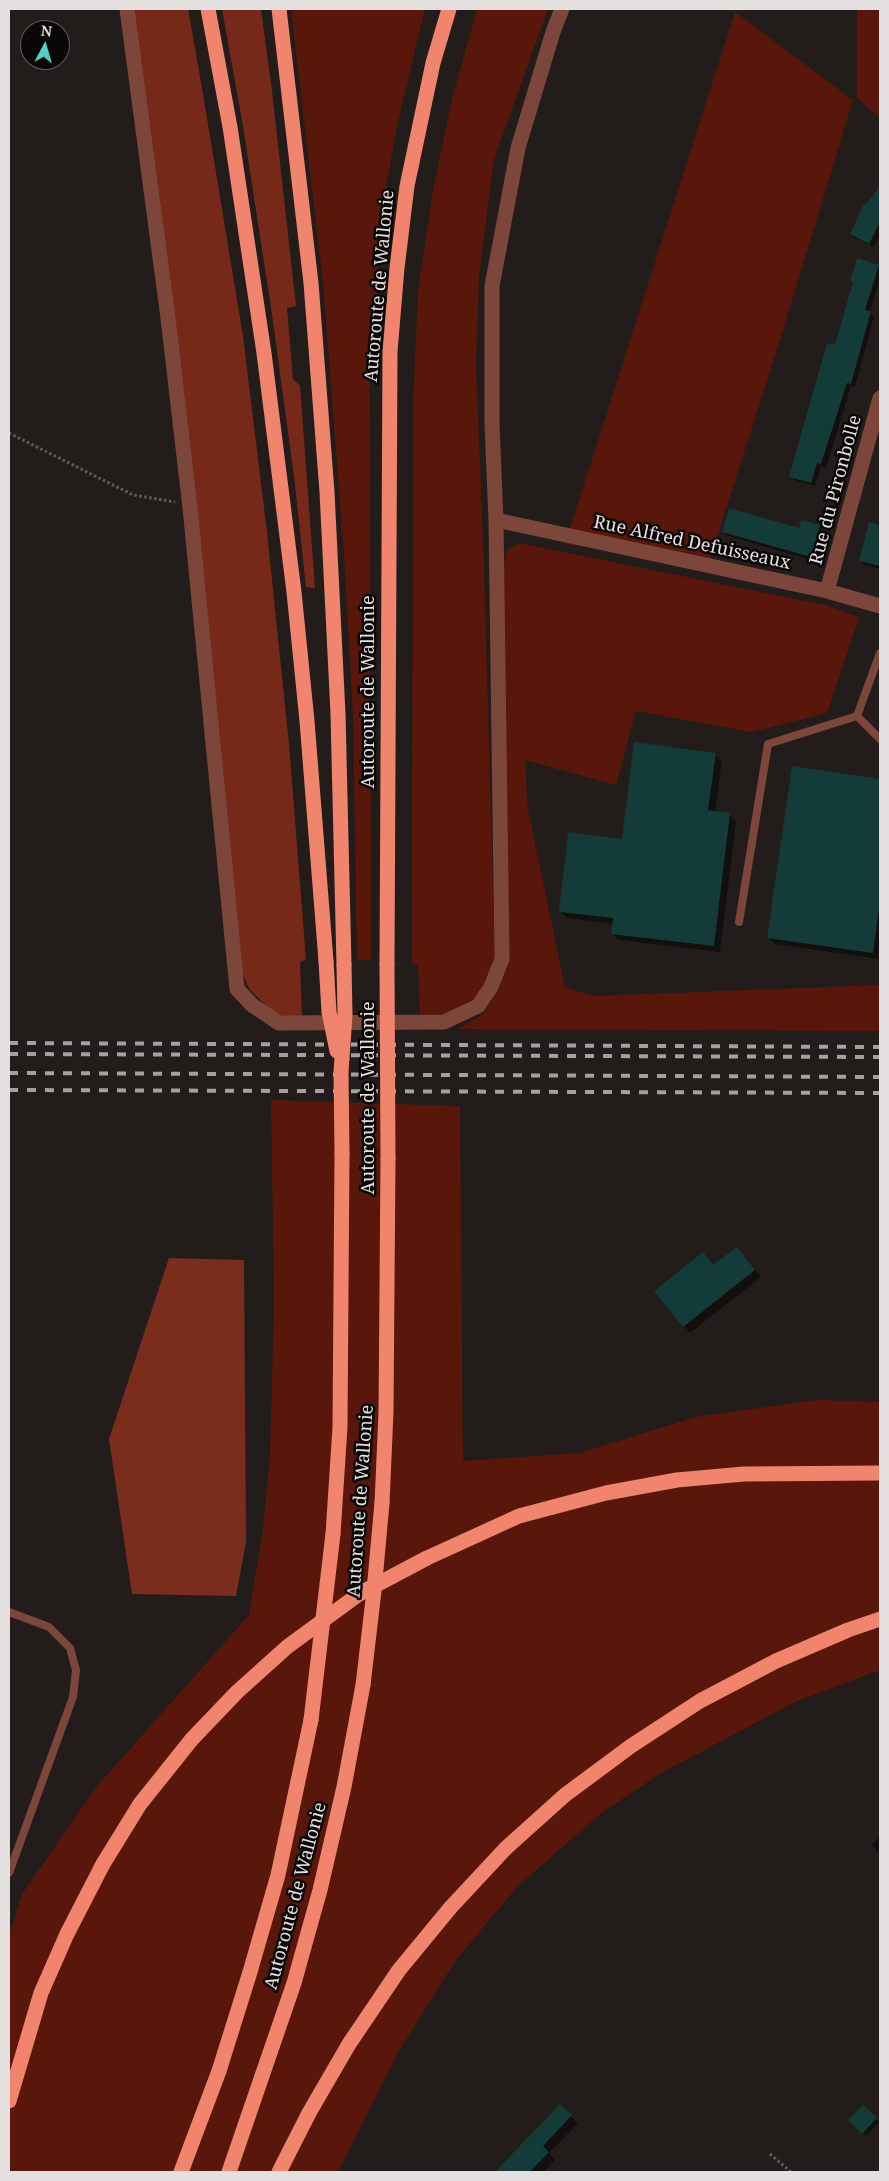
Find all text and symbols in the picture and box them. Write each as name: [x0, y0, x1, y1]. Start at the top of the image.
north arrow: [20, 20, 70, 70]
text: N: [40, 21, 53, 41]
street label: Autoroute de Wallonie: [361, 189, 399, 383]
street label: Rue du Pironbolle: [806, 413, 866, 567]
street label: Rue Alfred Defuisseaux: [592, 512, 792, 574]
street label: Autoroute de Wallonie: [358, 595, 380, 789]
street label: Autoroute de Wallonie: [358, 1001, 380, 1195]
street label: Autoroute de Wallonie: [343, 1404, 379, 1598]
street label: Autoroute de Wallonie: [261, 1800, 331, 1992]

